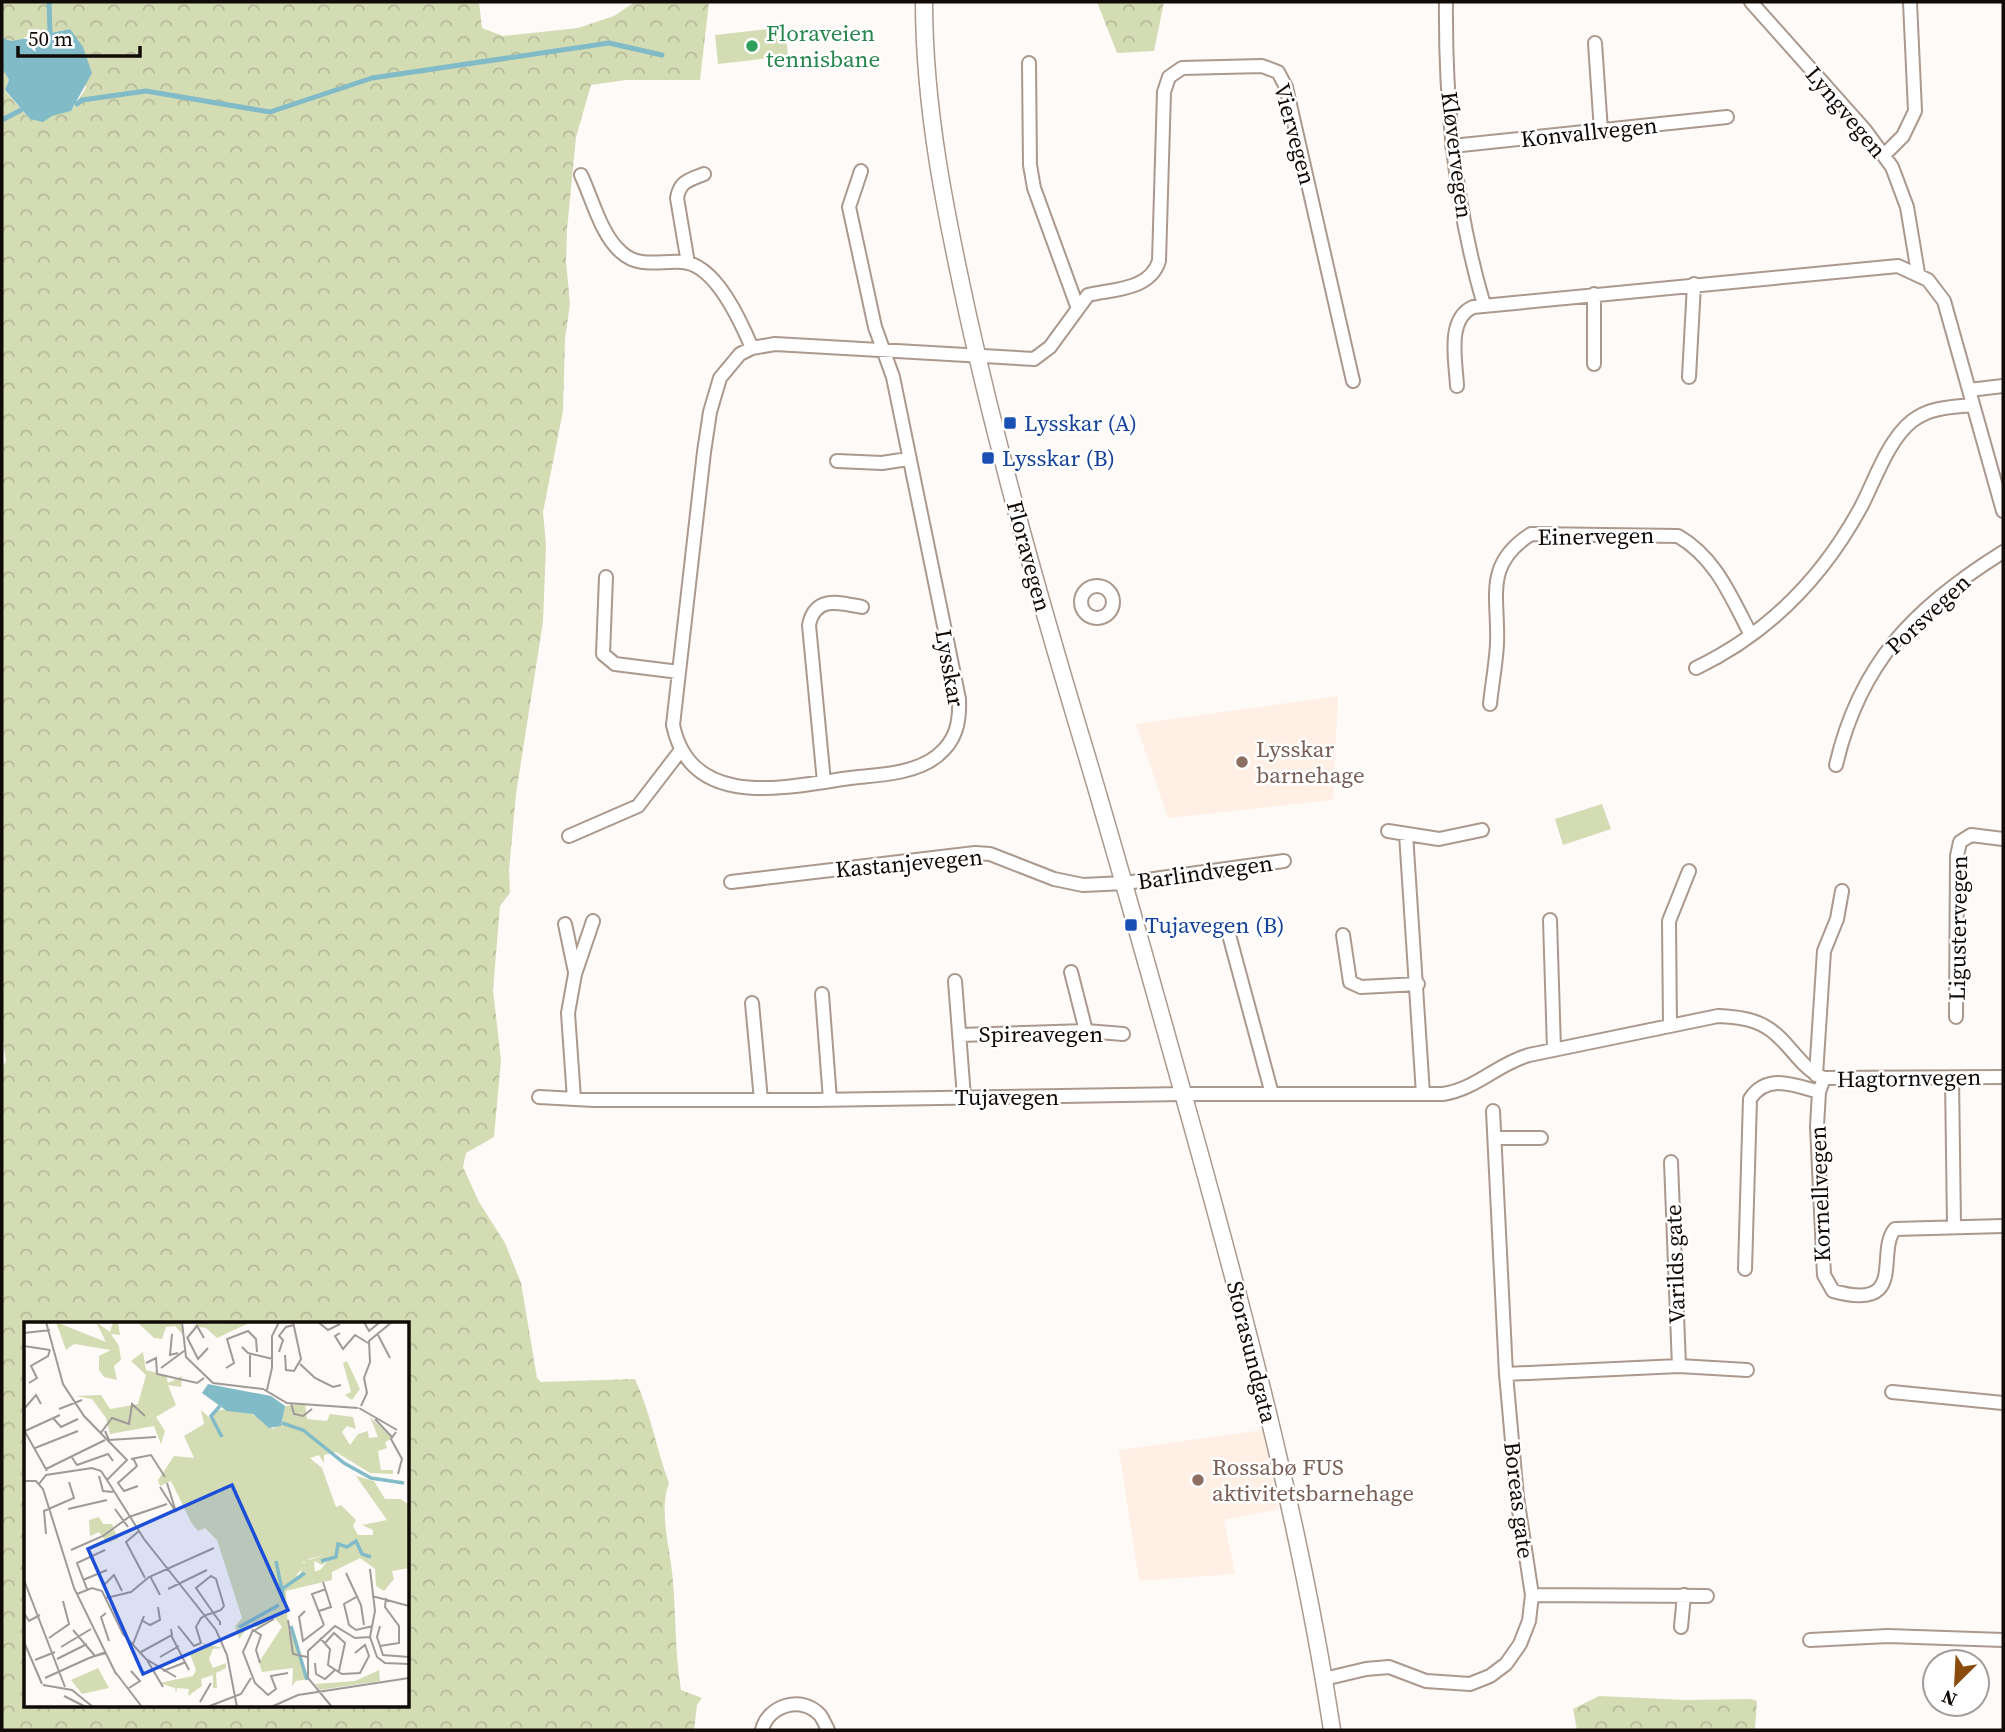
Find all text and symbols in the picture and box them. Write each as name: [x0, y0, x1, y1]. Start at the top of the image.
scale bar: [18, 14, 140, 58]
place label: Floraveien tennisbane: [766, 17, 880, 75]
text: 50 m: [28, 24, 73, 53]
marker: Floraveien tennisbane: [744, 38, 760, 54]
street label: Lyngvegen: [1798, 59, 1894, 165]
street label: Viervegen: [1266, 80, 1324, 188]
street label: Kløvervegen: [1433, 90, 1481, 220]
street label: Konvallvegen: [1519, 109, 1659, 155]
place label: Lysskar (A): [1024, 407, 1137, 439]
marker: Lysskar (A): [1002, 415, 1018, 431]
place label: Lysskar (B): [1002, 442, 1115, 474]
marker: Lysskar (B): [980, 450, 996, 466]
street label: Floravegen: [999, 497, 1059, 615]
street label: Einervegen: [1537, 519, 1655, 553]
street label: Porsvegen: [1879, 566, 1978, 662]
street label: Lysskar: [927, 627, 973, 710]
place label: Lysskar barnehage: [1256, 733, 1365, 791]
marker: Lysskar barnehage: [1234, 754, 1250, 770]
street label: Kastanjevegen: [834, 841, 984, 885]
street label: Barlindvegen: [1135, 847, 1275, 897]
street label: Ligustervegen: [1941, 855, 1975, 1001]
place label: Tujavegen (B): [1145, 909, 1285, 941]
marker: Tujavegen (B): [1123, 917, 1139, 933]
street label: Spireavegen: [979, 1018, 1103, 1050]
street label: Hagtornvegen: [1837, 1061, 1982, 1095]
street label: Tujavegen: [955, 1081, 1059, 1113]
street label: Kornellvegen: [1802, 1125, 1838, 1263]
street label: Varilds gate: [1657, 1204, 1693, 1324]
street label: Storasundgata: [1219, 1278, 1285, 1427]
inset map: [24, 1322, 410, 1708]
street label: Boreas gate: [1496, 1440, 1542, 1560]
place label: Rossabø FUS aktivitetsbarnehage: [1212, 1451, 1414, 1509]
marker: Rossabø FUS aktivitetsbarnehage: [1190, 1472, 1206, 1488]
north arrow: [1921, 1648, 1991, 1718]
text: N: [1937, 1684, 1961, 1713]

